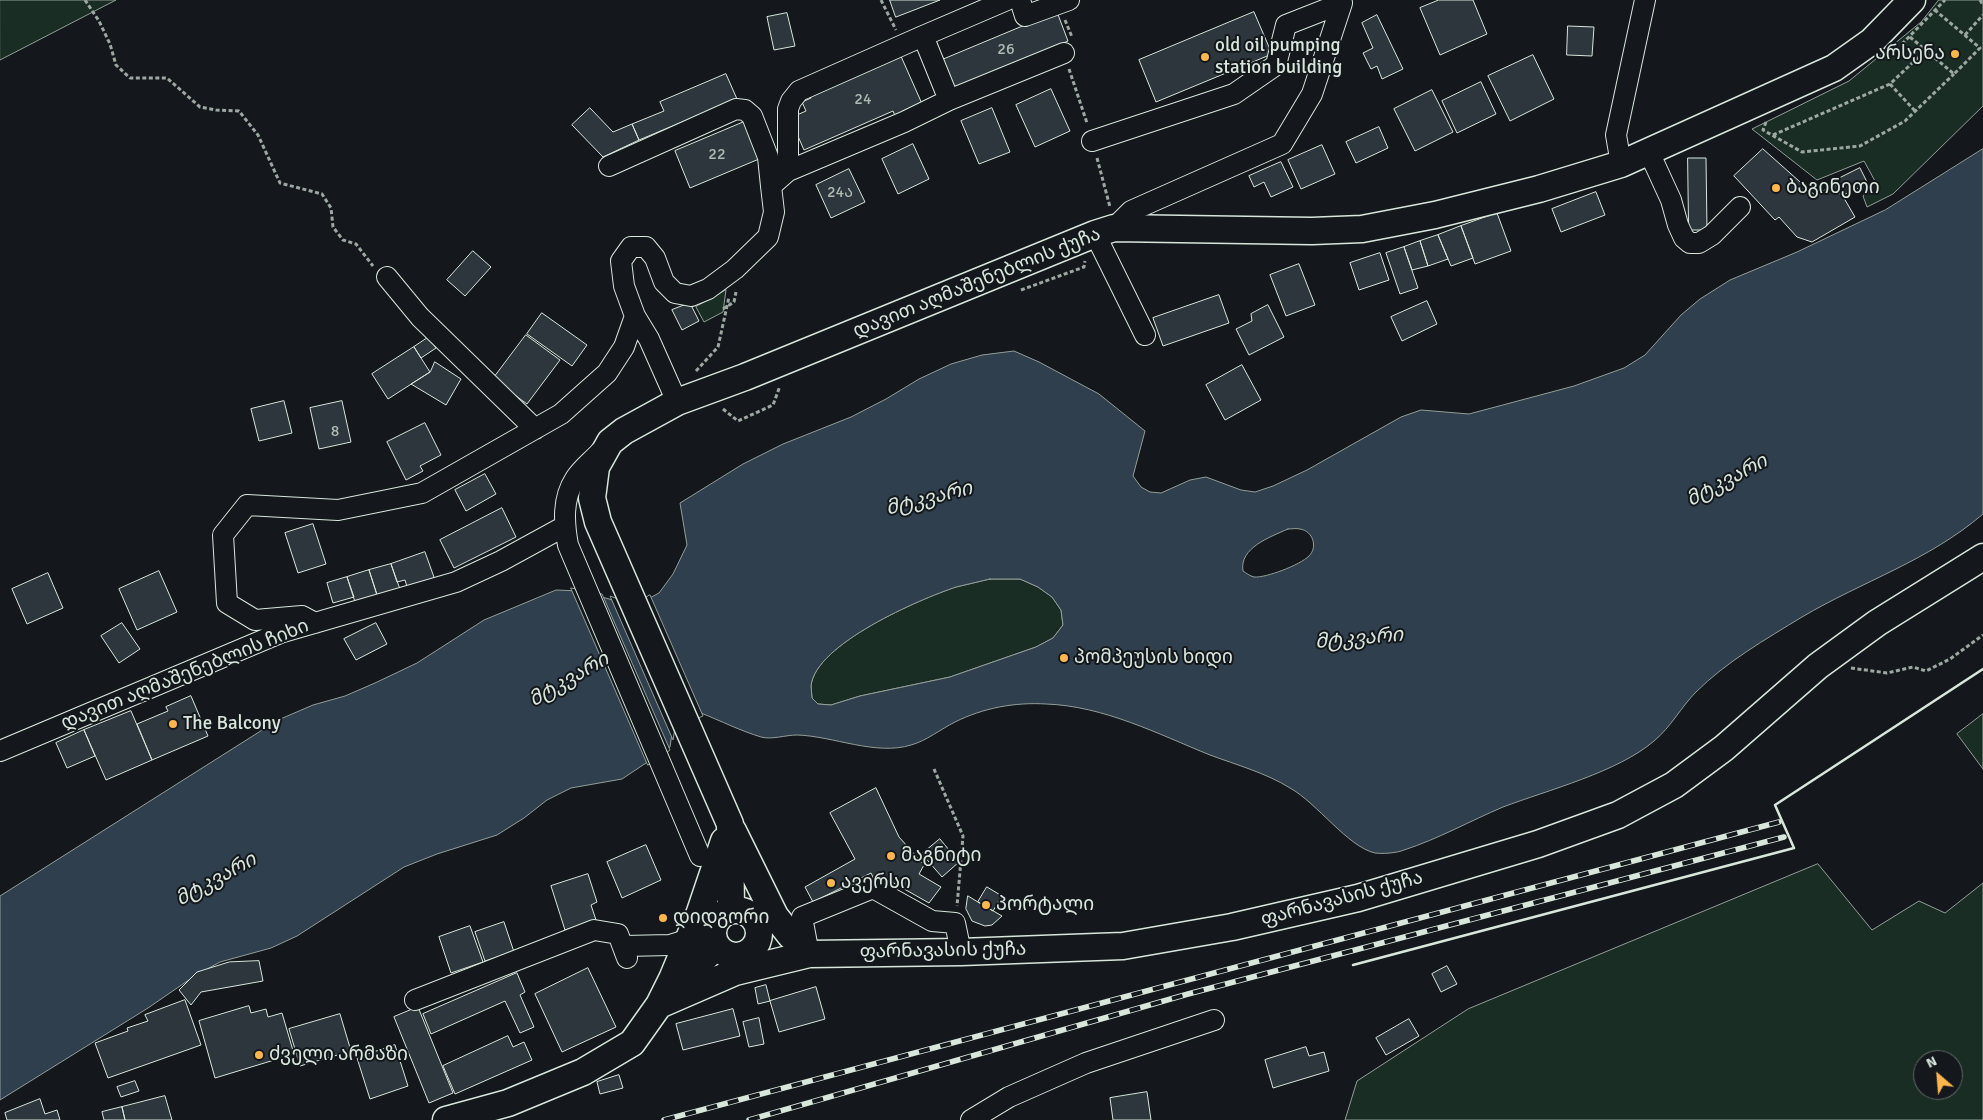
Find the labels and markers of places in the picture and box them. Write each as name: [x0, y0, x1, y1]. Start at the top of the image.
place label: old oil pumping station building: [1215, 35, 1342, 79]
place label: არსენა: [1875, 43, 1945, 65]
marker: არსენა: [1949, 48, 1961, 60]
marker: old oil pumping station building: [1199, 51, 1211, 63]
place label: ბაგინეთი: [1786, 177, 1880, 199]
marker: ბაგინეთი: [1770, 182, 1782, 194]
place label: პომპეუსის ხიდი: [1074, 647, 1233, 669]
marker: პომპეუსის ხიდი: [1058, 652, 1070, 664]
place label: The Balcony: [183, 713, 281, 735]
marker: The Balcony: [167, 718, 179, 730]
place label: მაგნიტი: [901, 845, 981, 867]
marker: მაგნიტი: [885, 850, 897, 862]
place label: ავერსი: [841, 872, 911, 894]
marker: ავერსი: [825, 877, 837, 889]
place label: პორტალი: [996, 894, 1094, 916]
marker: პორტალი: [980, 899, 992, 911]
place label: დიდგორი: [673, 907, 769, 929]
marker: დიდგორი: [657, 912, 669, 924]
place label: ძველი არმაზი: [269, 1044, 408, 1066]
marker: ძველი არმაზი: [253, 1049, 265, 1061]

